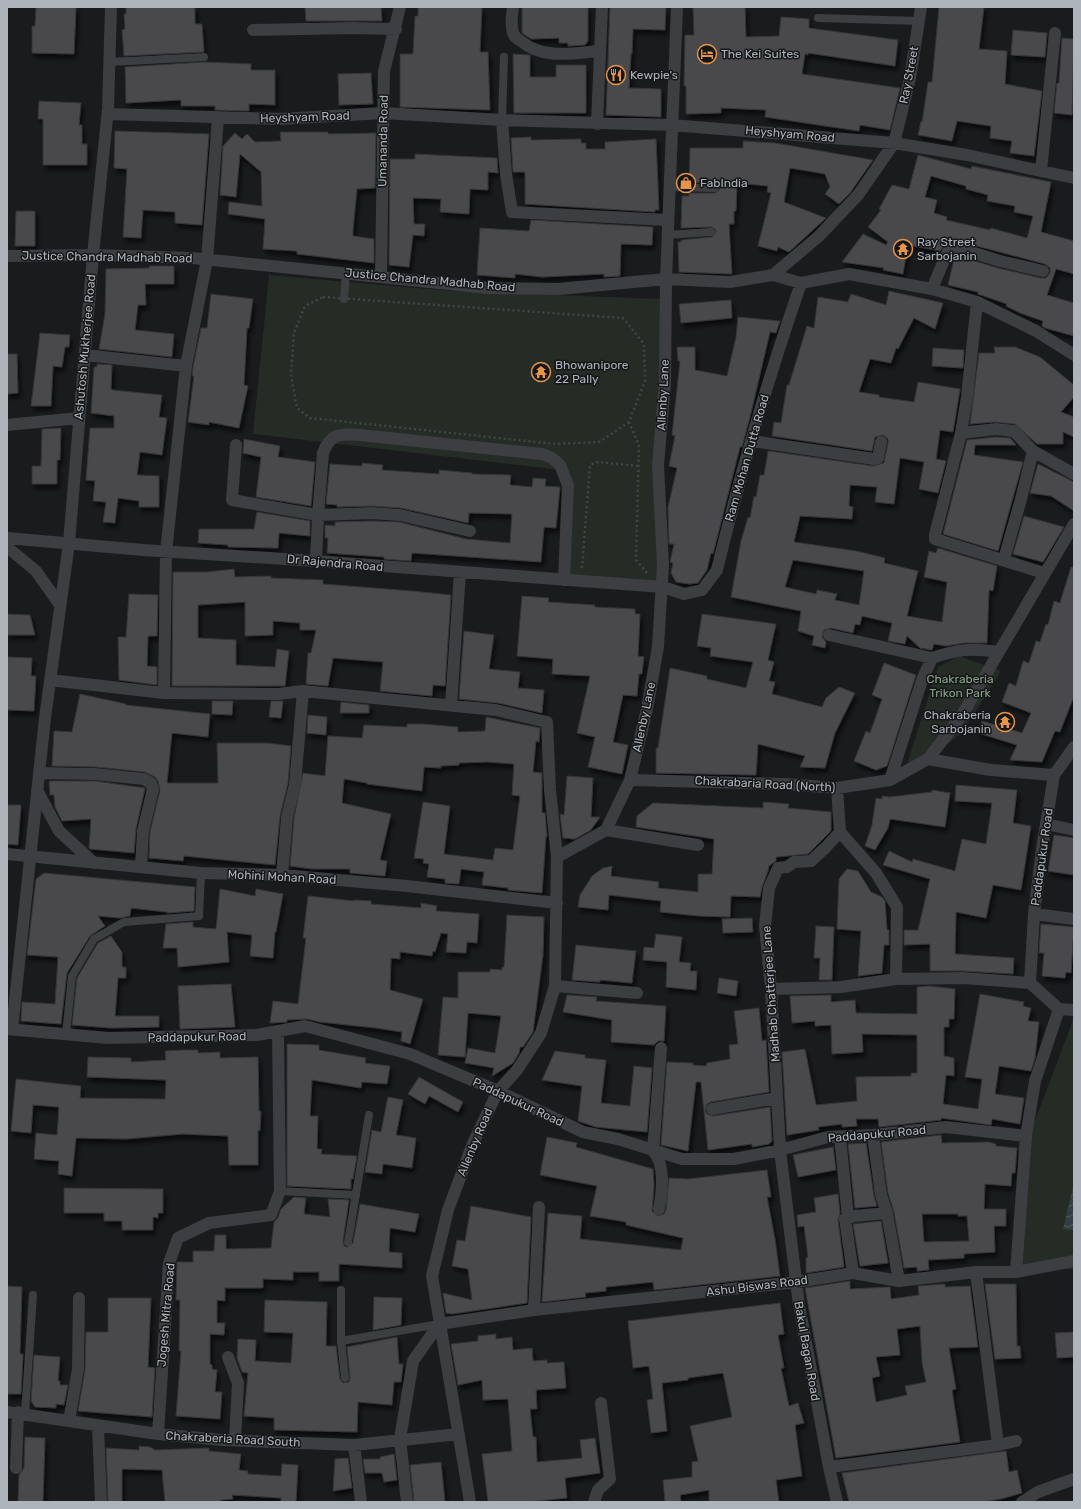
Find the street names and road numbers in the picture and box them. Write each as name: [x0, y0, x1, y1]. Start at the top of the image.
street label: Ray Street: [897, 45, 921, 105]
street label: Umananda Road: [375, 95, 391, 187]
street label: Heyshyam Road: [260, 108, 350, 126]
street label: Heyshyam Road: [745, 123, 835, 145]
street label: Justice Chandra Madhab Road: [21, 249, 193, 265]
street label: Justice Chandra Madhab Road: [344, 266, 516, 294]
street label: Ashutosh Mukherjee Road: [72, 274, 98, 420]
street label: Allenby Lane: [654, 359, 672, 431]
street label: Ram Mohan Dutta Road: [722, 393, 772, 523]
street label: Dr Rajendra Road: [286, 552, 384, 574]
street label: Allenby Lane: [630, 680, 658, 753]
street label: Chakrabaria Road (North): [694, 773, 836, 795]
street label: Paddapukur Road: [1028, 807, 1056, 907]
street label: Mohini Mohan Road: [227, 867, 337, 887]
street label: Madhab Chatterjee Lane: [759, 925, 783, 1063]
street label: Paddapukur Road: [148, 1029, 246, 1045]
street label: Paddapukur Road: [470, 1075, 566, 1129]
street label: Allenby Road: [454, 1106, 496, 1178]
street label: Paddapukur Road: [827, 1123, 927, 1145]
street label: Jogesh Mitra Road: [154, 1262, 178, 1368]
street label: Ashu Biswas Road: [705, 1273, 809, 1299]
street label: Bakul Bagan Road: [791, 1300, 823, 1402]
street label: Chakraberia Road South: [165, 1428, 301, 1450]

